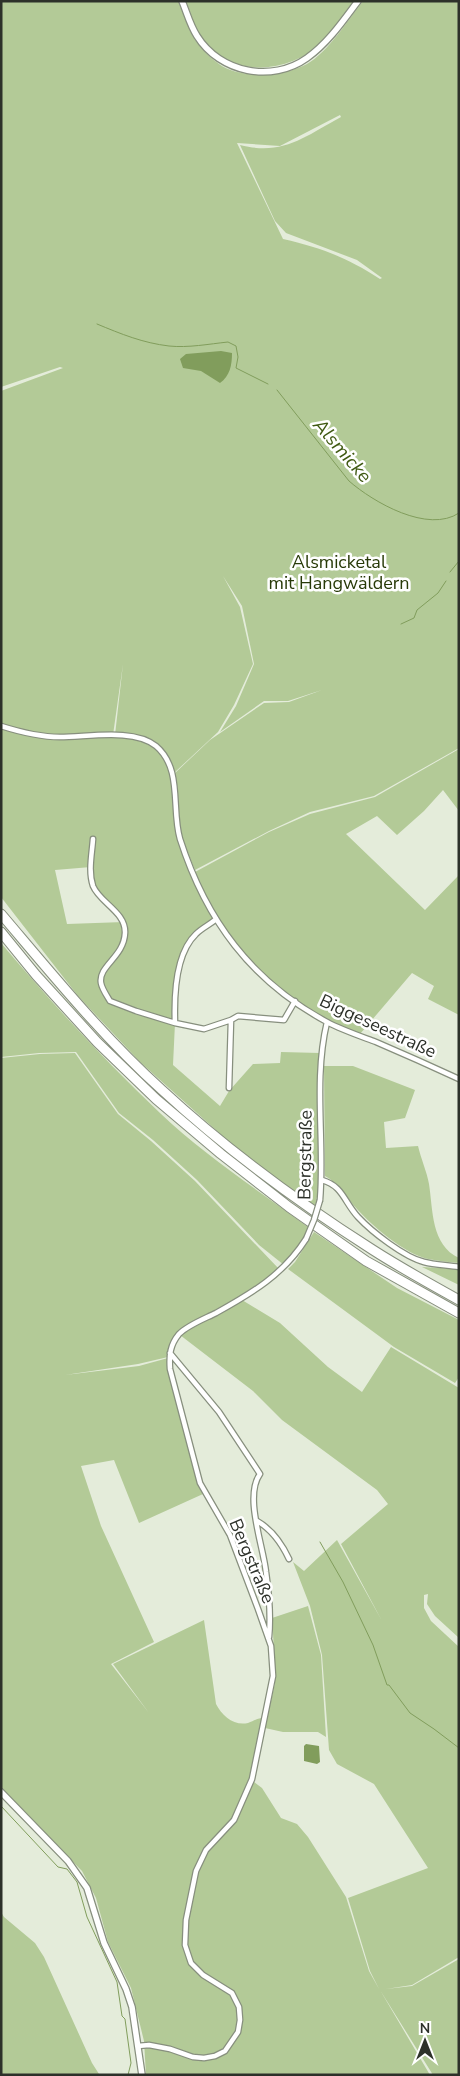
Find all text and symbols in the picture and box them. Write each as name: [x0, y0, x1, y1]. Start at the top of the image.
water label: Alsmicke: [306, 412, 377, 488]
park label: Alsmicketal mit Hangwäldern: [269, 550, 410, 595]
street label: Biggeseestraße: [316, 988, 440, 1064]
street label: Bergstraße: [292, 1110, 318, 1200]
street label: Bergstraße: [223, 1515, 281, 1607]
north arrow: [400, 2016, 450, 2066]
text: N: [420, 2019, 430, 2038]

